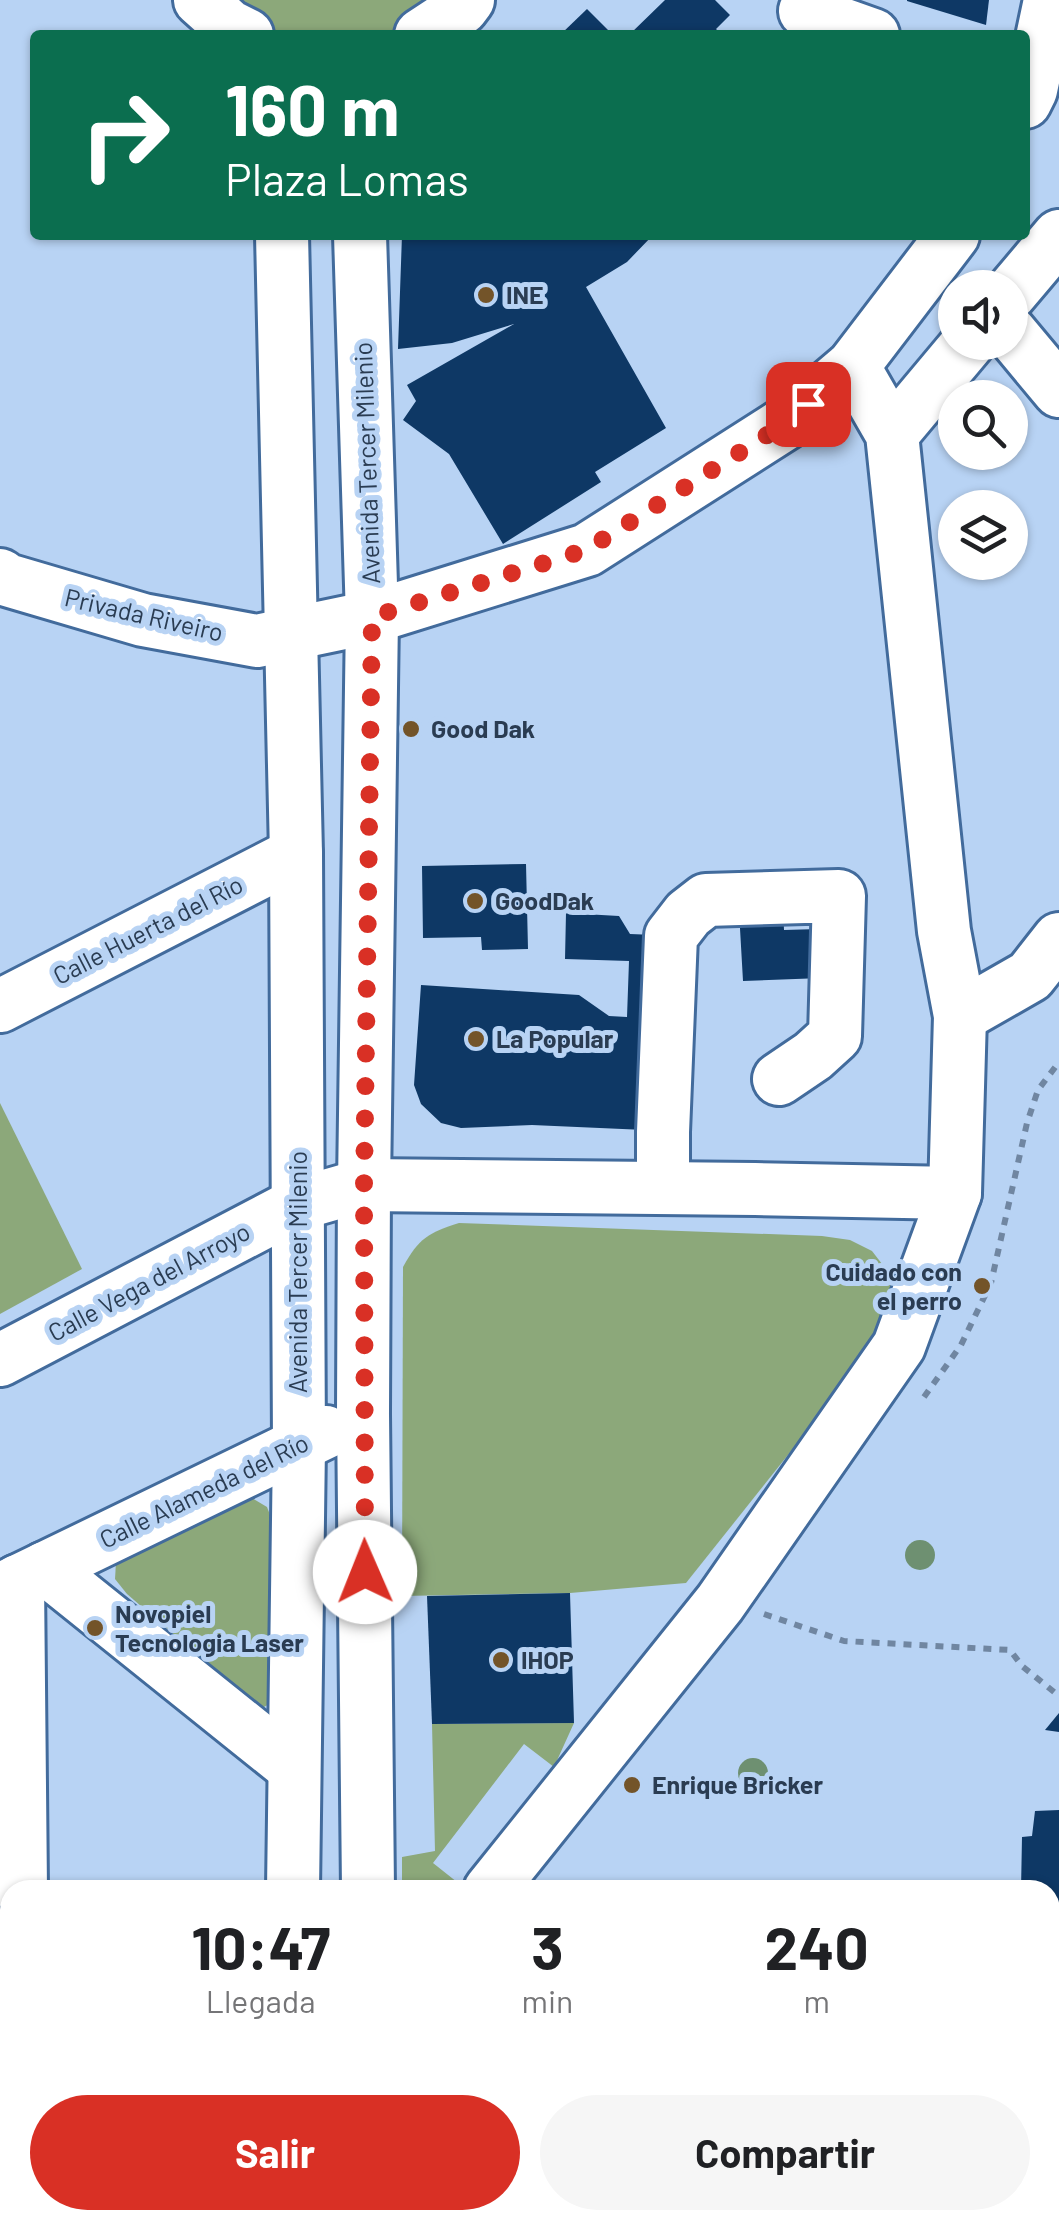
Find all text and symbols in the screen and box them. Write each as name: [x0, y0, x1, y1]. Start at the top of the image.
text: 160 m: [225, 66, 400, 150]
icon: right: [60, 70, 190, 200]
text: Plaza Lomas: [225, 151, 469, 205]
map controls: [938, 270, 1028, 580]
button: sound: [938, 270, 1028, 360]
place label: INE: [506, 279, 544, 309]
marker: INE: [475, 284, 497, 306]
street label: Avenida Tercer Milenio: [347, 341, 385, 585]
pin: [766, 362, 851, 447]
icon: arrive: [781, 377, 836, 432]
button: search: [938, 380, 1028, 470]
button: layers: [938, 490, 1028, 580]
street label: Privada Riveiro: [62, 581, 226, 647]
place label: Good Dak: [431, 713, 535, 743]
marker: Good Dak: [400, 718, 422, 740]
street label: Calle Huerta del Río: [48, 868, 247, 990]
place label: GoodDak: [495, 885, 594, 915]
marker: GoodDak: [464, 890, 486, 912]
place label: La Popular: [496, 1023, 614, 1053]
marker: La Popular: [465, 1028, 487, 1050]
street label: Avenida Tercer Milenio: [282, 1151, 312, 1393]
street label: Calle Vega del Arroyo: [42, 1215, 255, 1347]
place label: Cuidado con el perro: [825, 1256, 962, 1315]
marker: Cuidado con el perro: [971, 1275, 993, 1297]
street label: Calle Alameda del Río: [94, 1427, 313, 1554]
position arrow: [313, 1520, 417, 1624]
place label: Novopiel Tecnologia Laser: [115, 1598, 304, 1657]
marker: Novopiel Tecnologia Laser: [84, 1617, 106, 1639]
place label: IHOP: [521, 1644, 574, 1674]
marker: IHOP: [490, 1649, 512, 1671]
place label: Enrique Bricker: [652, 1769, 823, 1799]
marker: Enrique Bricker: [621, 1774, 643, 1796]
text: 10:47: [191, 1910, 330, 1982]
text: 3: [531, 1910, 564, 1982]
text: 240: [765, 1910, 869, 1982]
text: Llegada: [206, 1981, 316, 2019]
text: min: [522, 1981, 573, 2019]
text: m: [803, 1981, 830, 2019]
button: Salir: [30, 2095, 520, 2210]
button: Compartir: [540, 2095, 1030, 2210]

